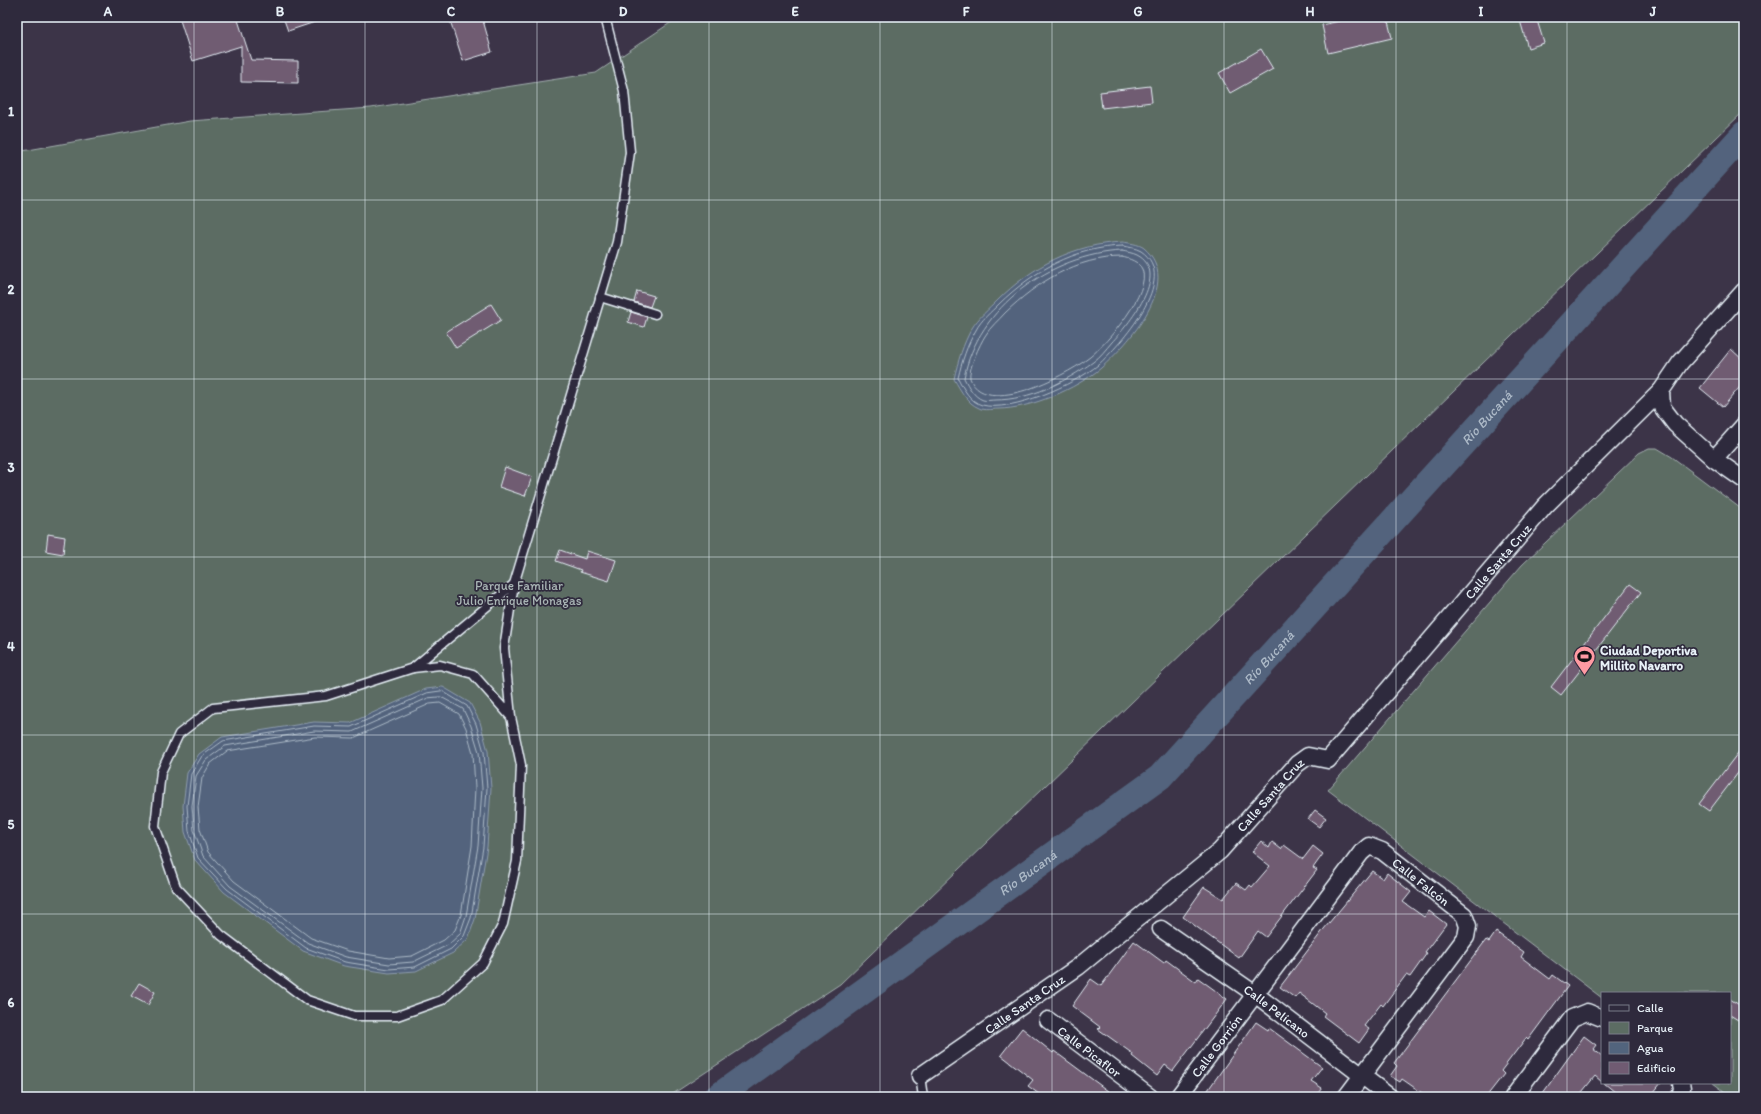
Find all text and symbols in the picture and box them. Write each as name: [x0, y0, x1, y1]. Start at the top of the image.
text: A: [103, 4, 113, 19]
text: B: [276, 4, 285, 19]
text: C: [447, 4, 456, 19]
text: D: [619, 4, 628, 19]
text: E: [791, 4, 799, 19]
text: F: [963, 4, 970, 19]
text: G: [1134, 4, 1143, 19]
text: H: [1306, 4, 1315, 19]
text: I: [1479, 4, 1484, 19]
text: J: [1649, 4, 1657, 19]
text: 1: [8, 104, 14, 119]
text: 2: [8, 282, 15, 297]
water label: Río Bucaná: [1457, 386, 1516, 448]
text: 3: [7, 460, 15, 475]
street label: Calle Santa Cruz: [1462, 521, 1534, 602]
park label: Parque Familiar Julio Enrique Monagas: [457, 578, 582, 608]
water label: Río Bucaná: [1240, 626, 1298, 688]
text: 4: [7, 639, 15, 654]
place label: Ciudad Deportiva Millito Navarro: [1600, 643, 1697, 673]
sports icon: Ciudad Deportiva Millito Navarro: [1571, 644, 1597, 677]
street label: Calle Santa Cruz: [1233, 754, 1307, 835]
text: 5: [8, 817, 15, 832]
water label: Río Bucaná: [995, 846, 1060, 899]
street label: Calle Falcón: [1389, 854, 1453, 908]
street label: Calle Santa Cruz: [982, 971, 1068, 1037]
street label: Calle Pelícano: [1241, 981, 1313, 1041]
legend: [1601, 992, 1731, 1084]
text: 6: [8, 995, 15, 1010]
text: Calle: [1637, 1001, 1664, 1015]
street label: Calle Gorrión: [1188, 1011, 1245, 1080]
text: Parque: [1637, 1021, 1673, 1035]
street label: Calle Picaflor: [1055, 1023, 1125, 1081]
text: Agua: [1637, 1041, 1663, 1055]
text: Edificio: [1637, 1061, 1676, 1075]

